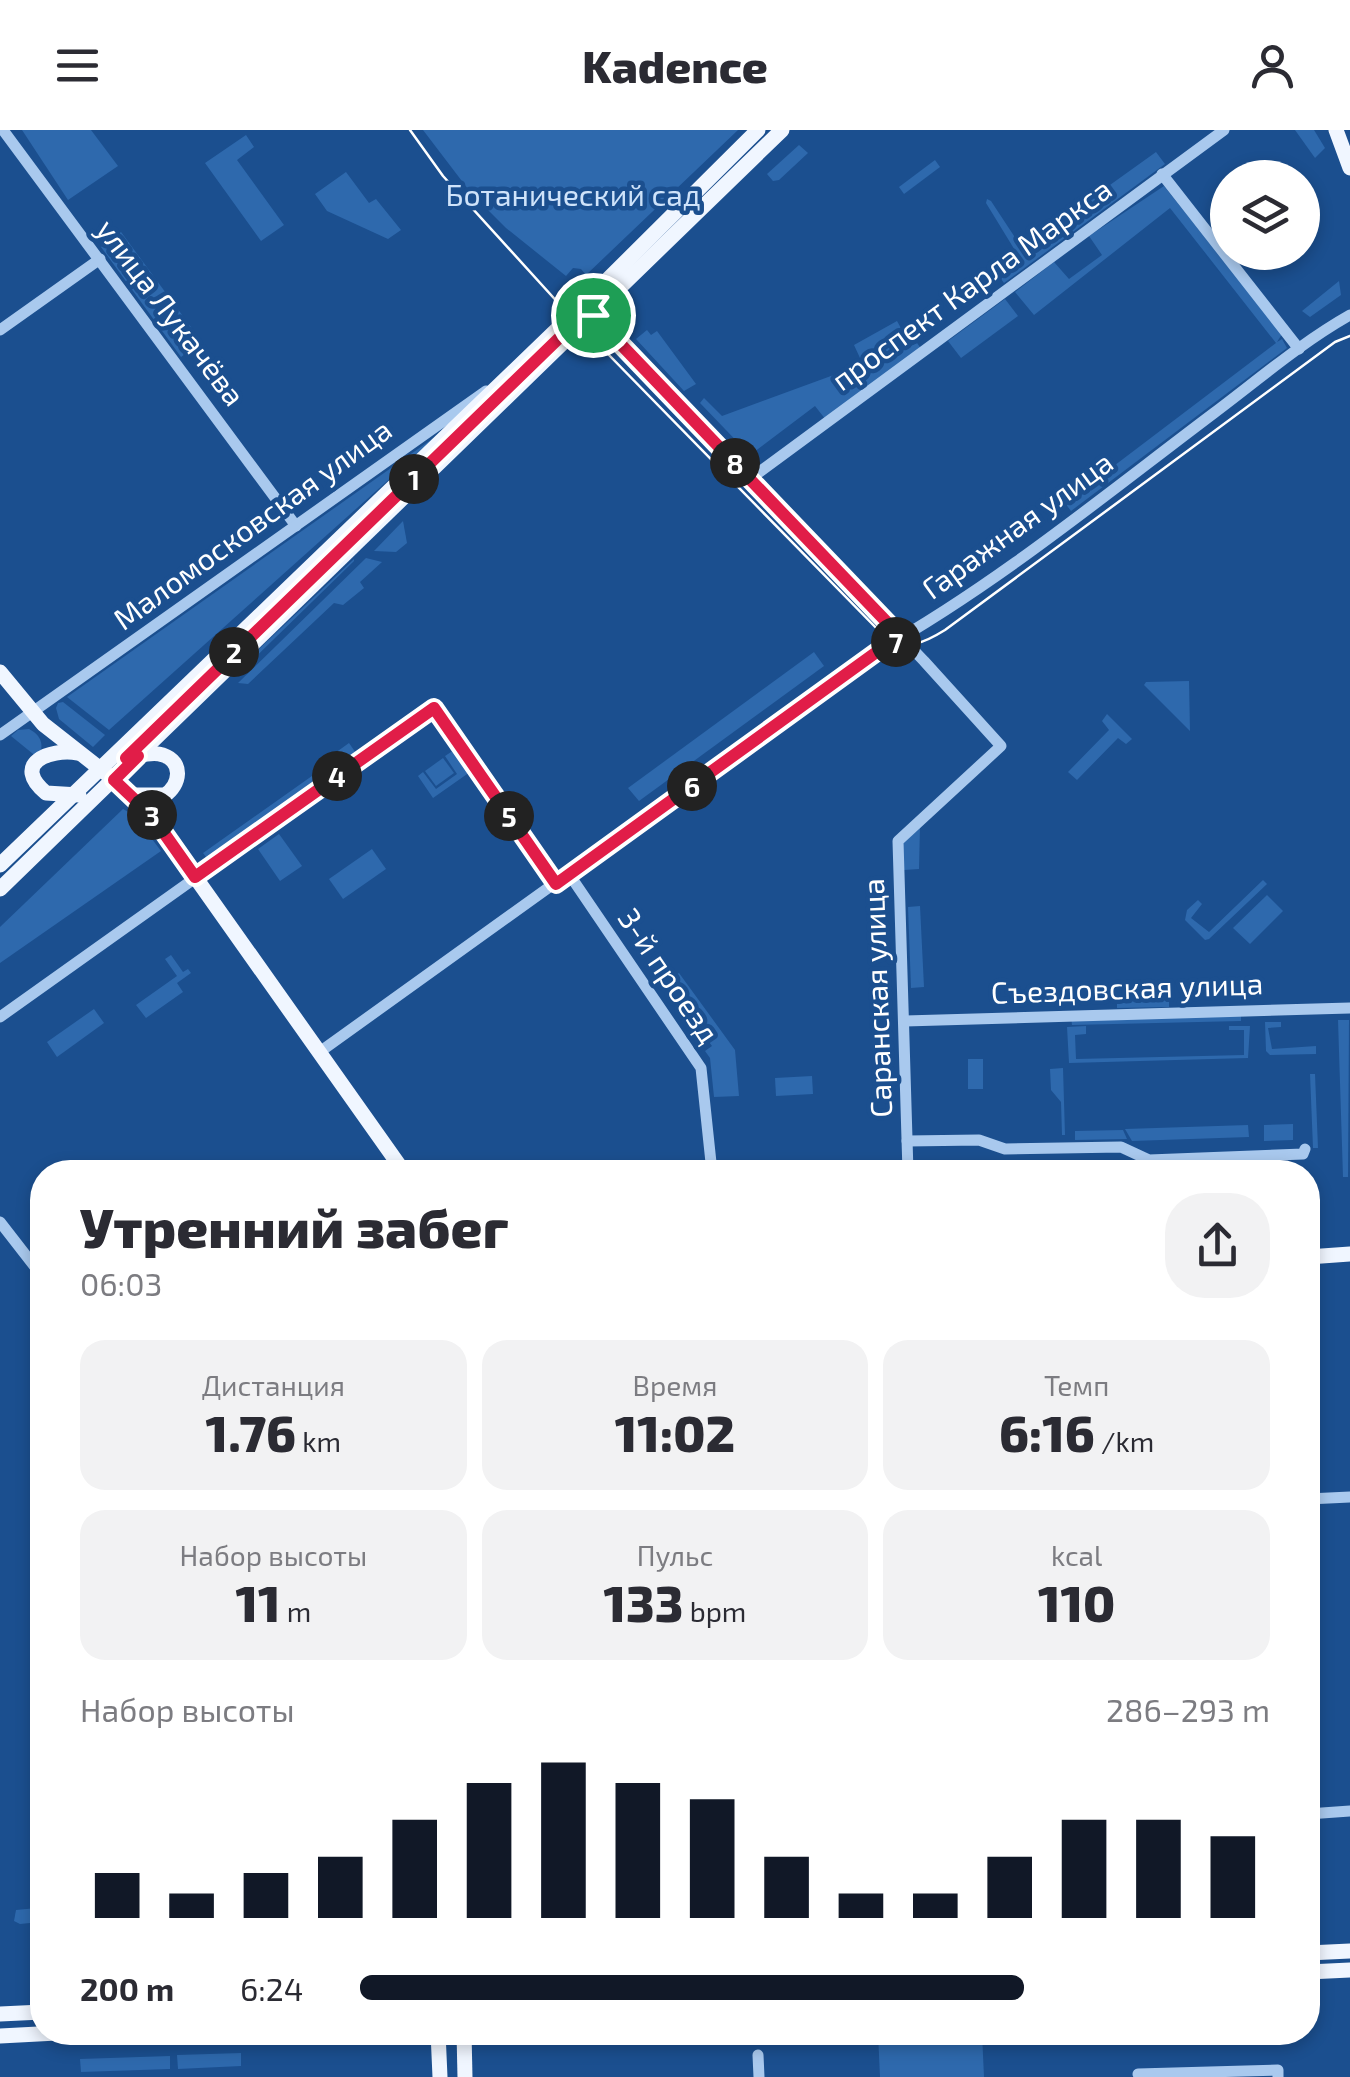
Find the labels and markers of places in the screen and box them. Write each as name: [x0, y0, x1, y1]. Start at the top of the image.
pin: [551, 273, 636, 358]
pin: 8: [710, 438, 760, 488]
pin: 1: [389, 454, 439, 504]
pin: 7: [871, 617, 921, 667]
pin: 2: [209, 627, 259, 677]
pin: 4: [312, 751, 362, 801]
pin: 6: [667, 761, 717, 811]
pin: 3: [127, 790, 177, 840]
pin: 5: [484, 791, 534, 841]

